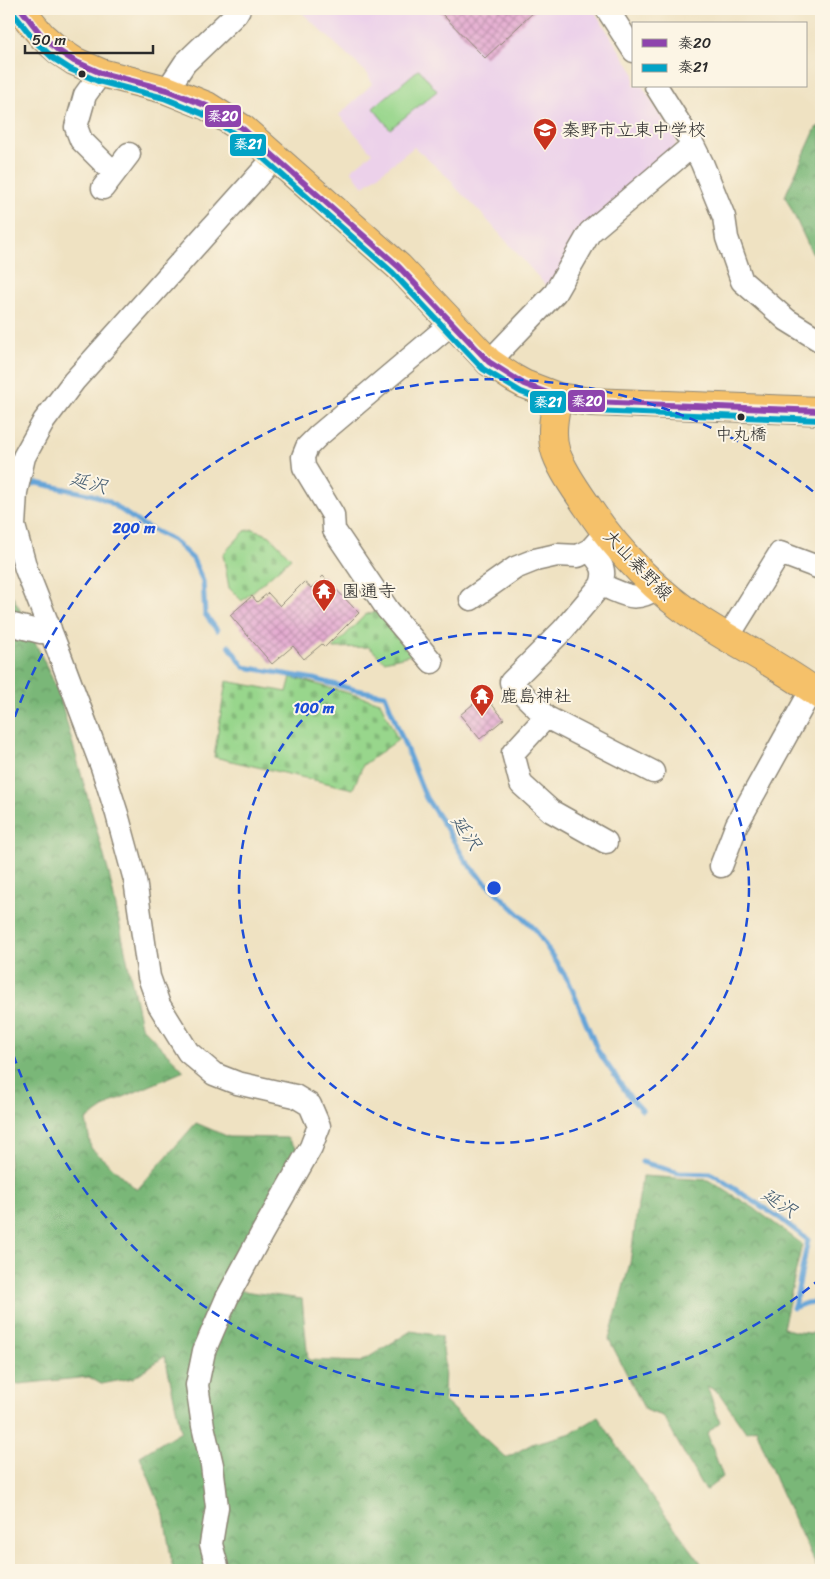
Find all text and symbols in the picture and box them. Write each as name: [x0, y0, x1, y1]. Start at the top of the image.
scale bar: [25, 22, 152, 54]
legend: [632, 22, 808, 88]
text: 50 m: [32, 27, 67, 53]
text: 秦20: [678, 30, 711, 56]
text: 秦21: [678, 54, 708, 80]
unlabelled marker: [77, 69, 87, 79]
line badge: 秦20: [204, 104, 242, 128]
text: 秦20: [208, 104, 239, 129]
place label: 秦野市立東中学校: [562, 114, 706, 146]
school or university icon: 秦野市立東中学校: [532, 117, 558, 151]
text: 秦21: [234, 132, 262, 157]
line badge: 秦21: [229, 133, 267, 157]
line badge: 秦20: [567, 389, 606, 413]
text: 秦20: [572, 389, 603, 414]
line badge: 秦21: [529, 390, 567, 414]
text: 秦21: [534, 390, 562, 415]
marker: 中丸橋: [736, 412, 746, 422]
place label: 中丸橋: [716, 419, 767, 449]
water label: 延沢: [66, 462, 112, 504]
text: 200 m: [111, 515, 156, 541]
street label: 大山秦野線: [595, 522, 681, 608]
place label: 園通寺: [342, 575, 396, 607]
temple icon: 園通寺: [311, 578, 337, 612]
place label: 鹿島神社: [500, 680, 572, 712]
temple icon: 鹿島神社: [469, 683, 495, 717]
text: 100 m: [294, 695, 335, 721]
water label: 延沢: [442, 807, 491, 858]
centre of rings: [485, 879, 503, 897]
water label: 延沢: [755, 1178, 806, 1227]

